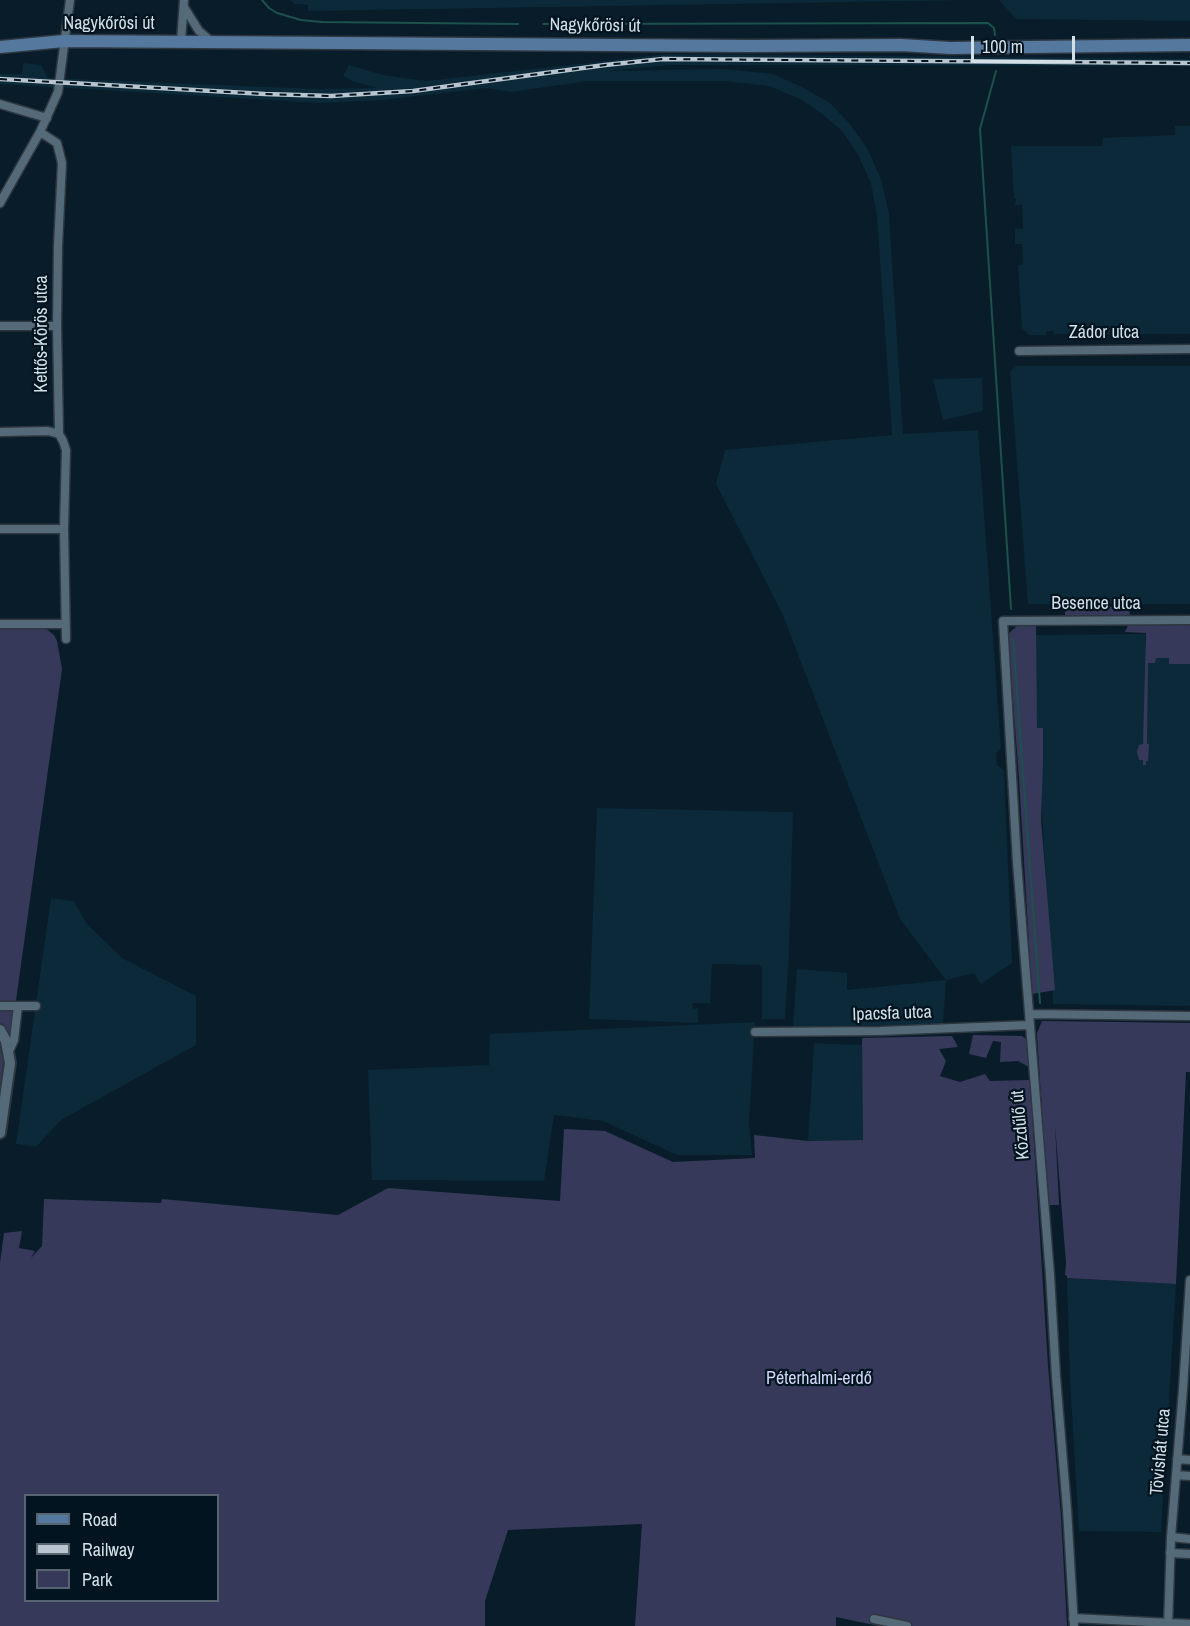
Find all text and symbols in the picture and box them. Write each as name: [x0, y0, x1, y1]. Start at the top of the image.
street label: Nagykőrösi út: [63, 13, 155, 35]
street label: Nagykőrösi út: [549, 14, 641, 38]
scale bar: [974, 24, 1078, 62]
text: 100 m: [982, 34, 1023, 59]
street label: Kettős-Körös utca: [31, 275, 53, 393]
street label: Zádor utca: [1069, 322, 1139, 344]
street label: Besence utca: [1051, 593, 1141, 615]
street label: Ipacsfa utca: [852, 1002, 932, 1026]
street label: Közdűlő út: [1007, 1089, 1035, 1161]
park label: Péterhalmi-erdő: [766, 1368, 872, 1390]
street label: Tövishát utca: [1146, 1408, 1176, 1496]
legend: [24, 1494, 219, 1602]
text: Road: [82, 1507, 117, 1532]
text: Railway: [82, 1537, 135, 1562]
text: Park: [82, 1567, 112, 1592]

